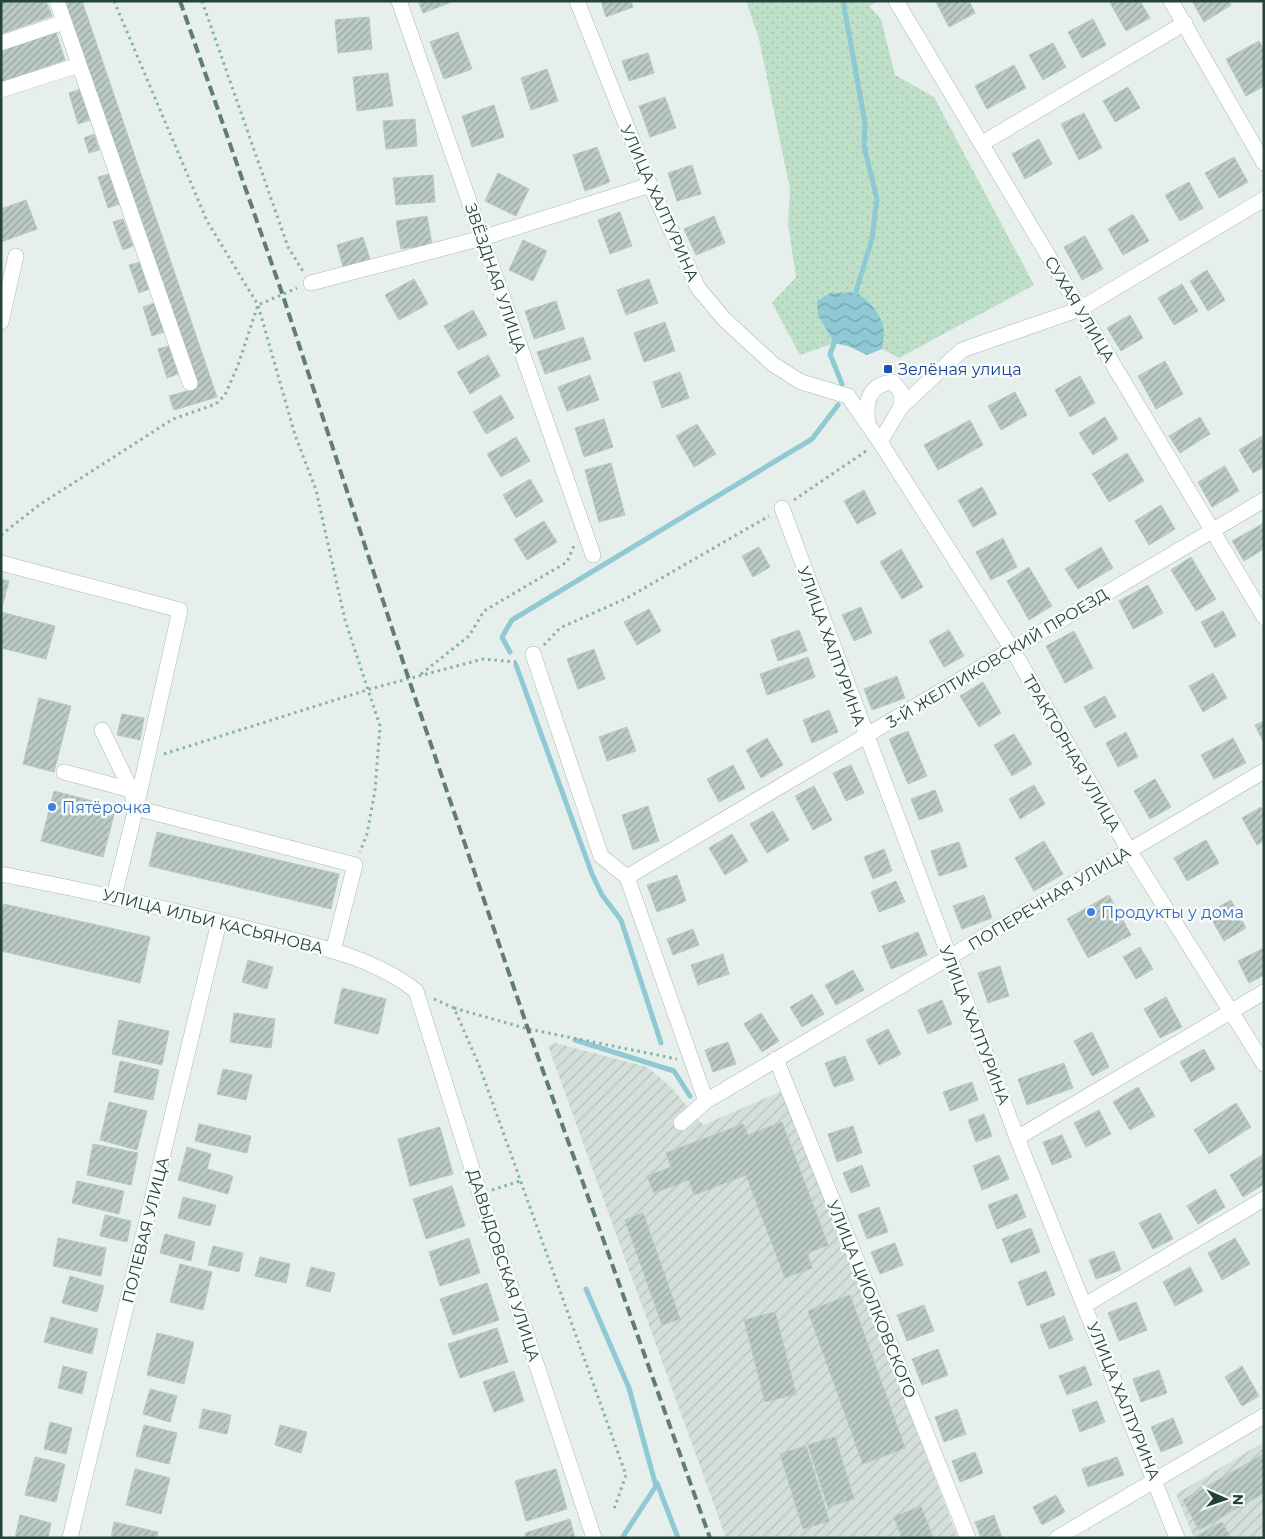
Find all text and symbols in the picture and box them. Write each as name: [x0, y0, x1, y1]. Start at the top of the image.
street label: УЛИЦА ХАЛТУРИНА: [617, 122, 703, 284]
street label: ЗВЁЗДНАЯ УЛИЦА: [461, 200, 531, 356]
street label: СУХАЯ УЛИЦА: [1040, 253, 1119, 366]
place label: Зелёная улица: [898, 360, 1022, 379]
marker: Зелёная улица: [882, 363, 894, 375]
street label: УЛИЦА ХАЛТУРИНА: [794, 564, 869, 729]
street label: 3-Й ЖЕЛТИКОВСКИЙ ПРОЕЗД: [883, 584, 1112, 732]
street label: ТРАКТОРНАЯ УЛИЦА: [1019, 671, 1124, 835]
place label: Пятёрочка: [62, 798, 151, 817]
marker: Пятёрочка: [46, 801, 58, 813]
street label: ПОПЕРЕЧНАЯ УЛИЦА: [965, 842, 1134, 954]
street label: УЛИЦА ИЛЬИ КАСЬЯНОВА: [101, 885, 325, 958]
place label: Продукты у дома: [1101, 903, 1244, 922]
marker: Продукты у дома: [1085, 906, 1097, 918]
street label: УЛИЦА ХАЛТУРИНА: [935, 943, 1014, 1108]
street label: ПОЛЕВАЯ УЛИЦА: [118, 1155, 173, 1305]
street label: ДАВЫДОВСКАЯ УЛИЦА: [463, 1167, 544, 1364]
street label: УЛИЦА ЦИОЛКОВСКОГО: [823, 1198, 920, 1401]
street label: УЛИЦА ХАЛТУРИНА: [1083, 1319, 1164, 1483]
north arrow: [1200, 1474, 1250, 1524]
text: N: [1229, 1493, 1247, 1505]

